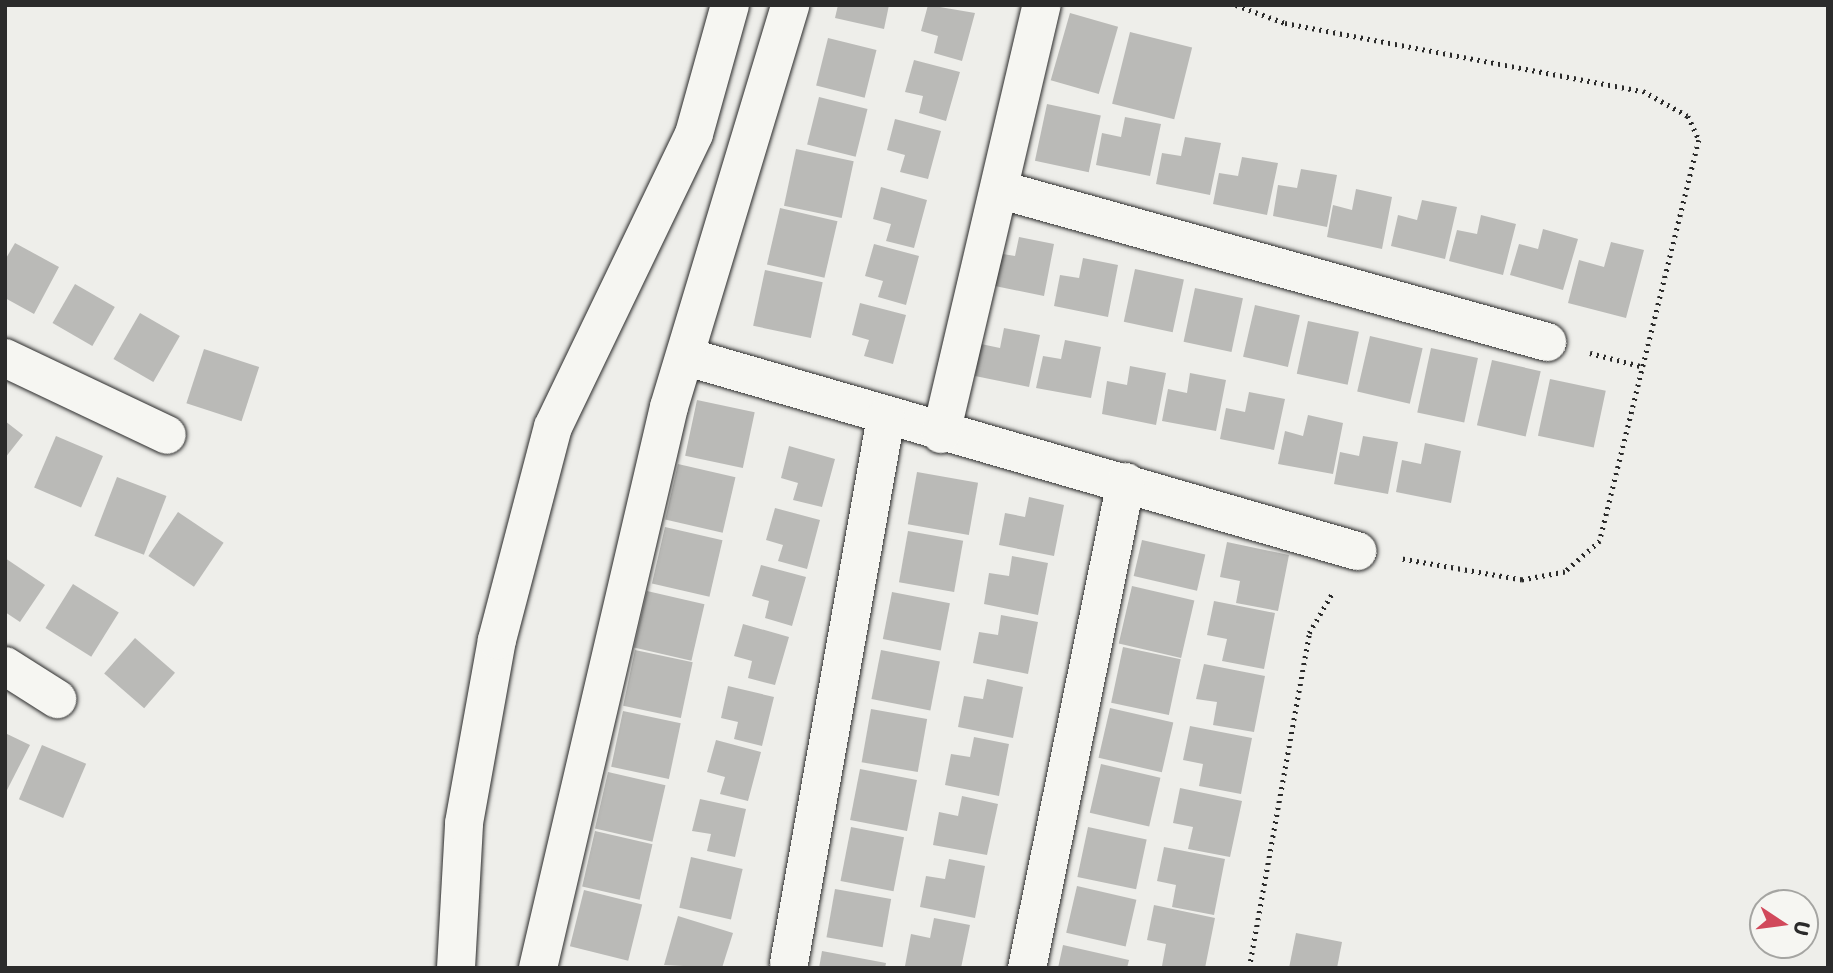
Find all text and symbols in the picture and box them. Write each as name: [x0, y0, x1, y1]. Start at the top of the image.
north arrow: [1749, 889, 1819, 959]
text: U: [1787, 918, 1818, 938]

